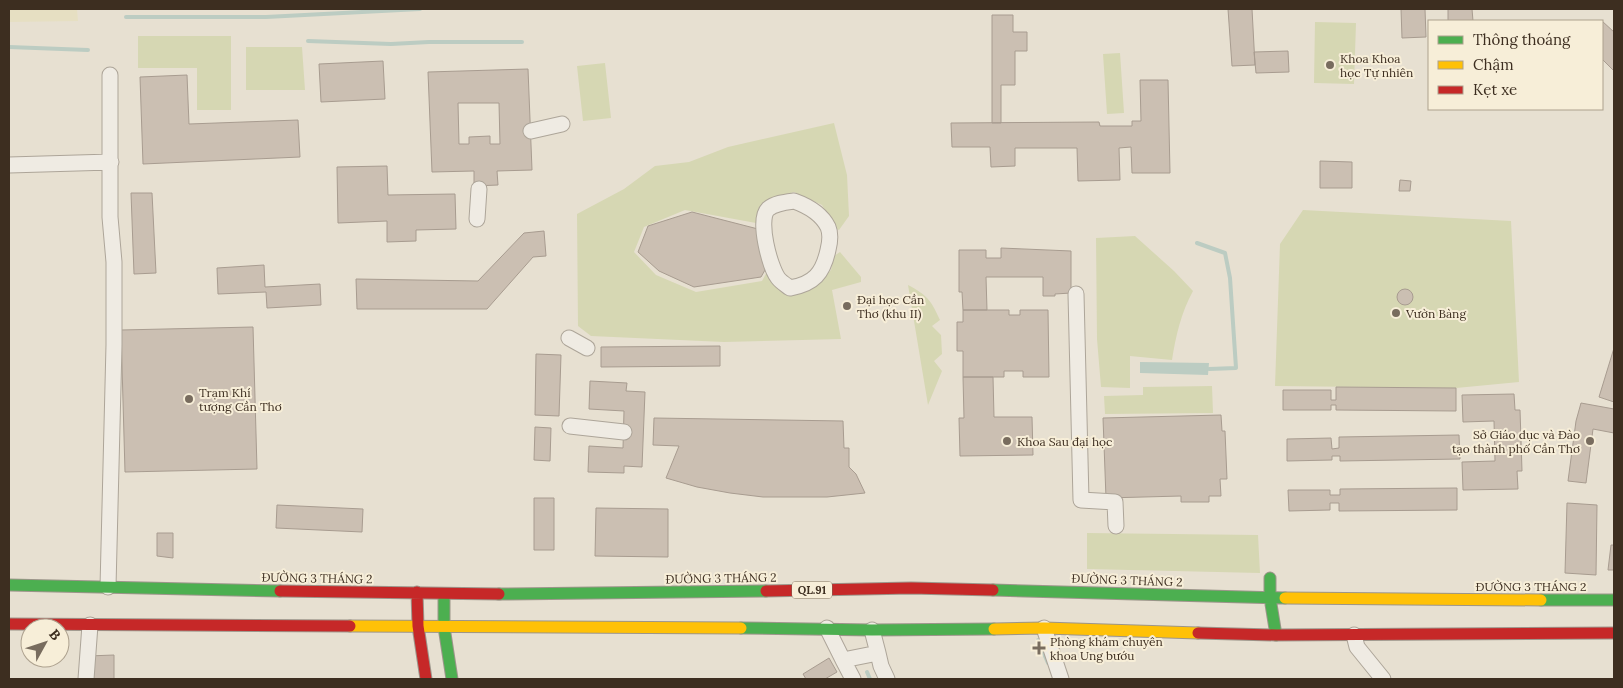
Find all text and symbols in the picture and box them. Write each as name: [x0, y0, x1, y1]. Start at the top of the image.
legend: [1428, 20, 1603, 110]
text: Thông thoáng: [1473, 30, 1571, 49]
place label: Khoa Khoa học Tự nhiên: [1340, 51, 1413, 80]
text: Chậm: [1473, 55, 1514, 74]
marker: Khoa Khoa học Tự nhiên: [1324, 59, 1336, 71]
text: Kẹt xe: [1473, 80, 1517, 99]
place label: Đại học Cần Thơ (khu II): [857, 292, 924, 322]
marker: Đại học Cần Thơ (khu II): [841, 300, 853, 312]
place label: Vườn Bàng: [1405, 306, 1466, 321]
marker: Vườn Bàng: [1390, 307, 1402, 319]
place label: Trạm Khí tượng Cần Thơ: [199, 385, 282, 414]
marker: Trạm Khí tượng Cần Thơ: [183, 393, 195, 405]
place label: Sở Giáo dục và Đào tạo thành phố Cần Thơ: [1452, 427, 1580, 456]
place label: Khoa Sau đại học: [1017, 434, 1113, 449]
marker: Khoa Sau đại học: [1001, 435, 1013, 447]
marker: Sở Giáo dục và Đào tạo thành phố Cần Thơ: [1584, 435, 1596, 447]
street label: ĐƯỜNG 3 THÁNG 2: [261, 570, 373, 586]
street label: ĐƯỜNG 3 THÁNG 2: [665, 570, 777, 586]
street label: ĐƯỜNG 3 THÁNG 2: [1071, 571, 1183, 589]
street label: ĐƯỜNG 3 THÁNG 2: [1475, 579, 1587, 594]
road number: QL.91: [792, 582, 832, 598]
north arrow: [20, 618, 70, 668]
text: B: [45, 625, 65, 644]
place label: Phòng khám chuyên khoa Ung bướu: [1050, 634, 1163, 663]
marker: Phòng khám chuyên khoa Ung bướu: [1032, 641, 1046, 655]

